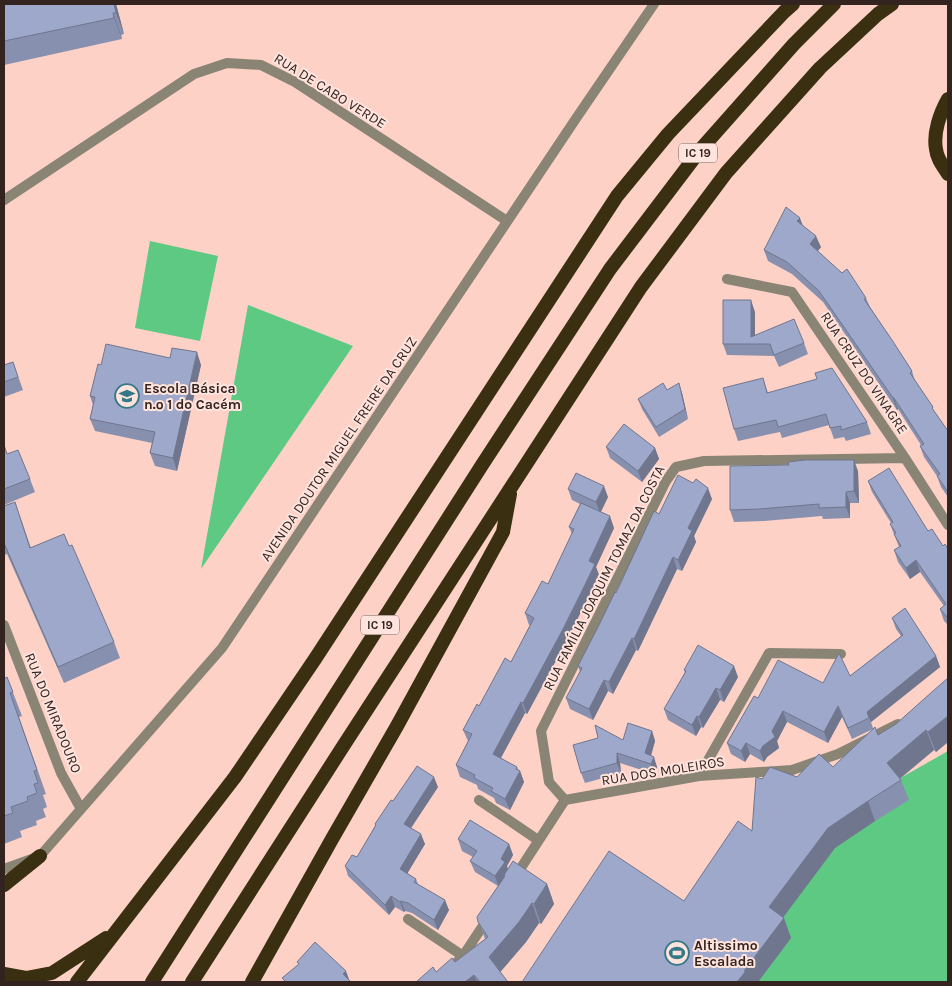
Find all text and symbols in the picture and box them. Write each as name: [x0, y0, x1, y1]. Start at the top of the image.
street label: RUA DE CABO VERDE: [271, 50, 389, 132]
road number: IC 19: [679, 144, 717, 162]
street label: RUA CRUZ DO VINAGRE: [817, 309, 911, 437]
street label: AVENIDA DOUTOR MIGUEL FREIRE DA CRUZ: [257, 333, 421, 565]
place label: Escola Básica n.º 1 do Cacém: [144, 380, 241, 413]
school or university icon: Escola Básica n.º 1 do Cacém: [114, 383, 140, 409]
street label: RUA FAMÍLIA JOAQUIM TOMAZ DA COSTA: [539, 462, 668, 693]
road number: IC 19: [361, 616, 399, 634]
street label: RUA DO MIRADOURO: [21, 650, 85, 776]
street label: RUA DOS MOLEIROS: [600, 753, 726, 789]
place label: Altissimo Escalada: [694, 937, 758, 970]
sports icon: Altissimo Escalada: [664, 940, 690, 966]

